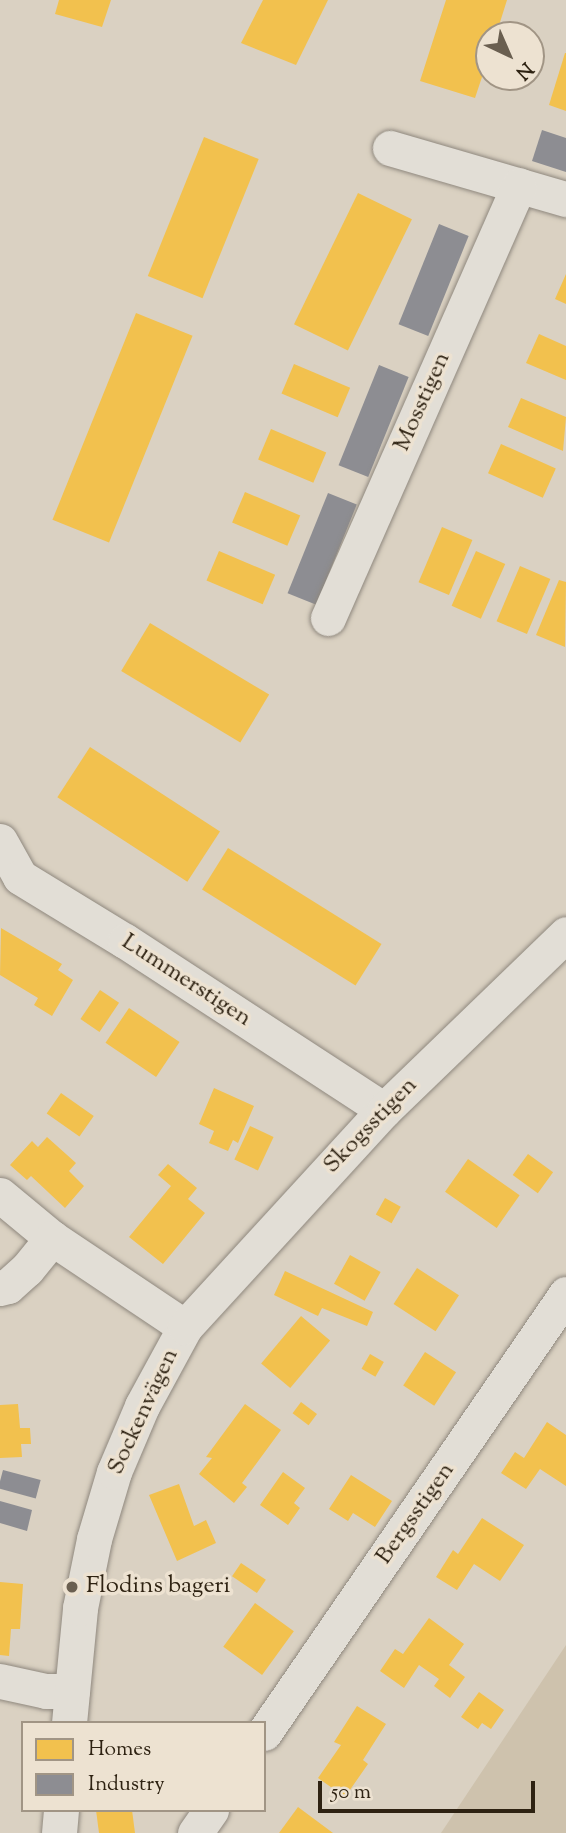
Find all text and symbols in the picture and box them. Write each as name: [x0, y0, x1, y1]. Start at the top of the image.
north arrow: [475, 21, 545, 91]
text: N: [509, 55, 538, 85]
street label: Mosstigen: [388, 348, 458, 456]
street label: Lummerstigen: [116, 928, 256, 1034]
street label: Skogsstigen: [318, 1072, 424, 1180]
street label: Sockenvägen: [102, 1344, 186, 1480]
street label: Bergsstigen: [370, 1458, 462, 1570]
place label: Flodins bageri: [86, 1573, 230, 1601]
marker: Flodins bageri: [64, 1579, 80, 1595]
legend: [21, 1721, 266, 1812]
text: Homes: [88, 1735, 151, 1765]
scale bar: [321, 1766, 538, 1810]
text: Industry: [88, 1770, 165, 1800]
text: 50 m: [331, 1778, 371, 1808]

